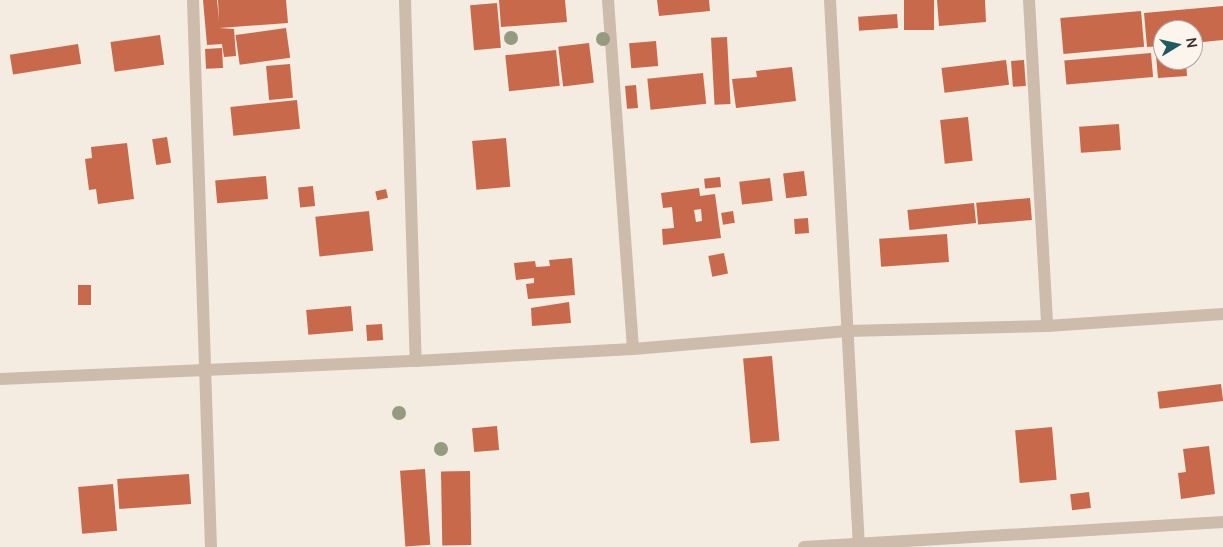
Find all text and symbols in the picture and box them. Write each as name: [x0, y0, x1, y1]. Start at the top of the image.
north arrow: [1153, 20, 1203, 70]
text: N: [1182, 36, 1202, 49]

